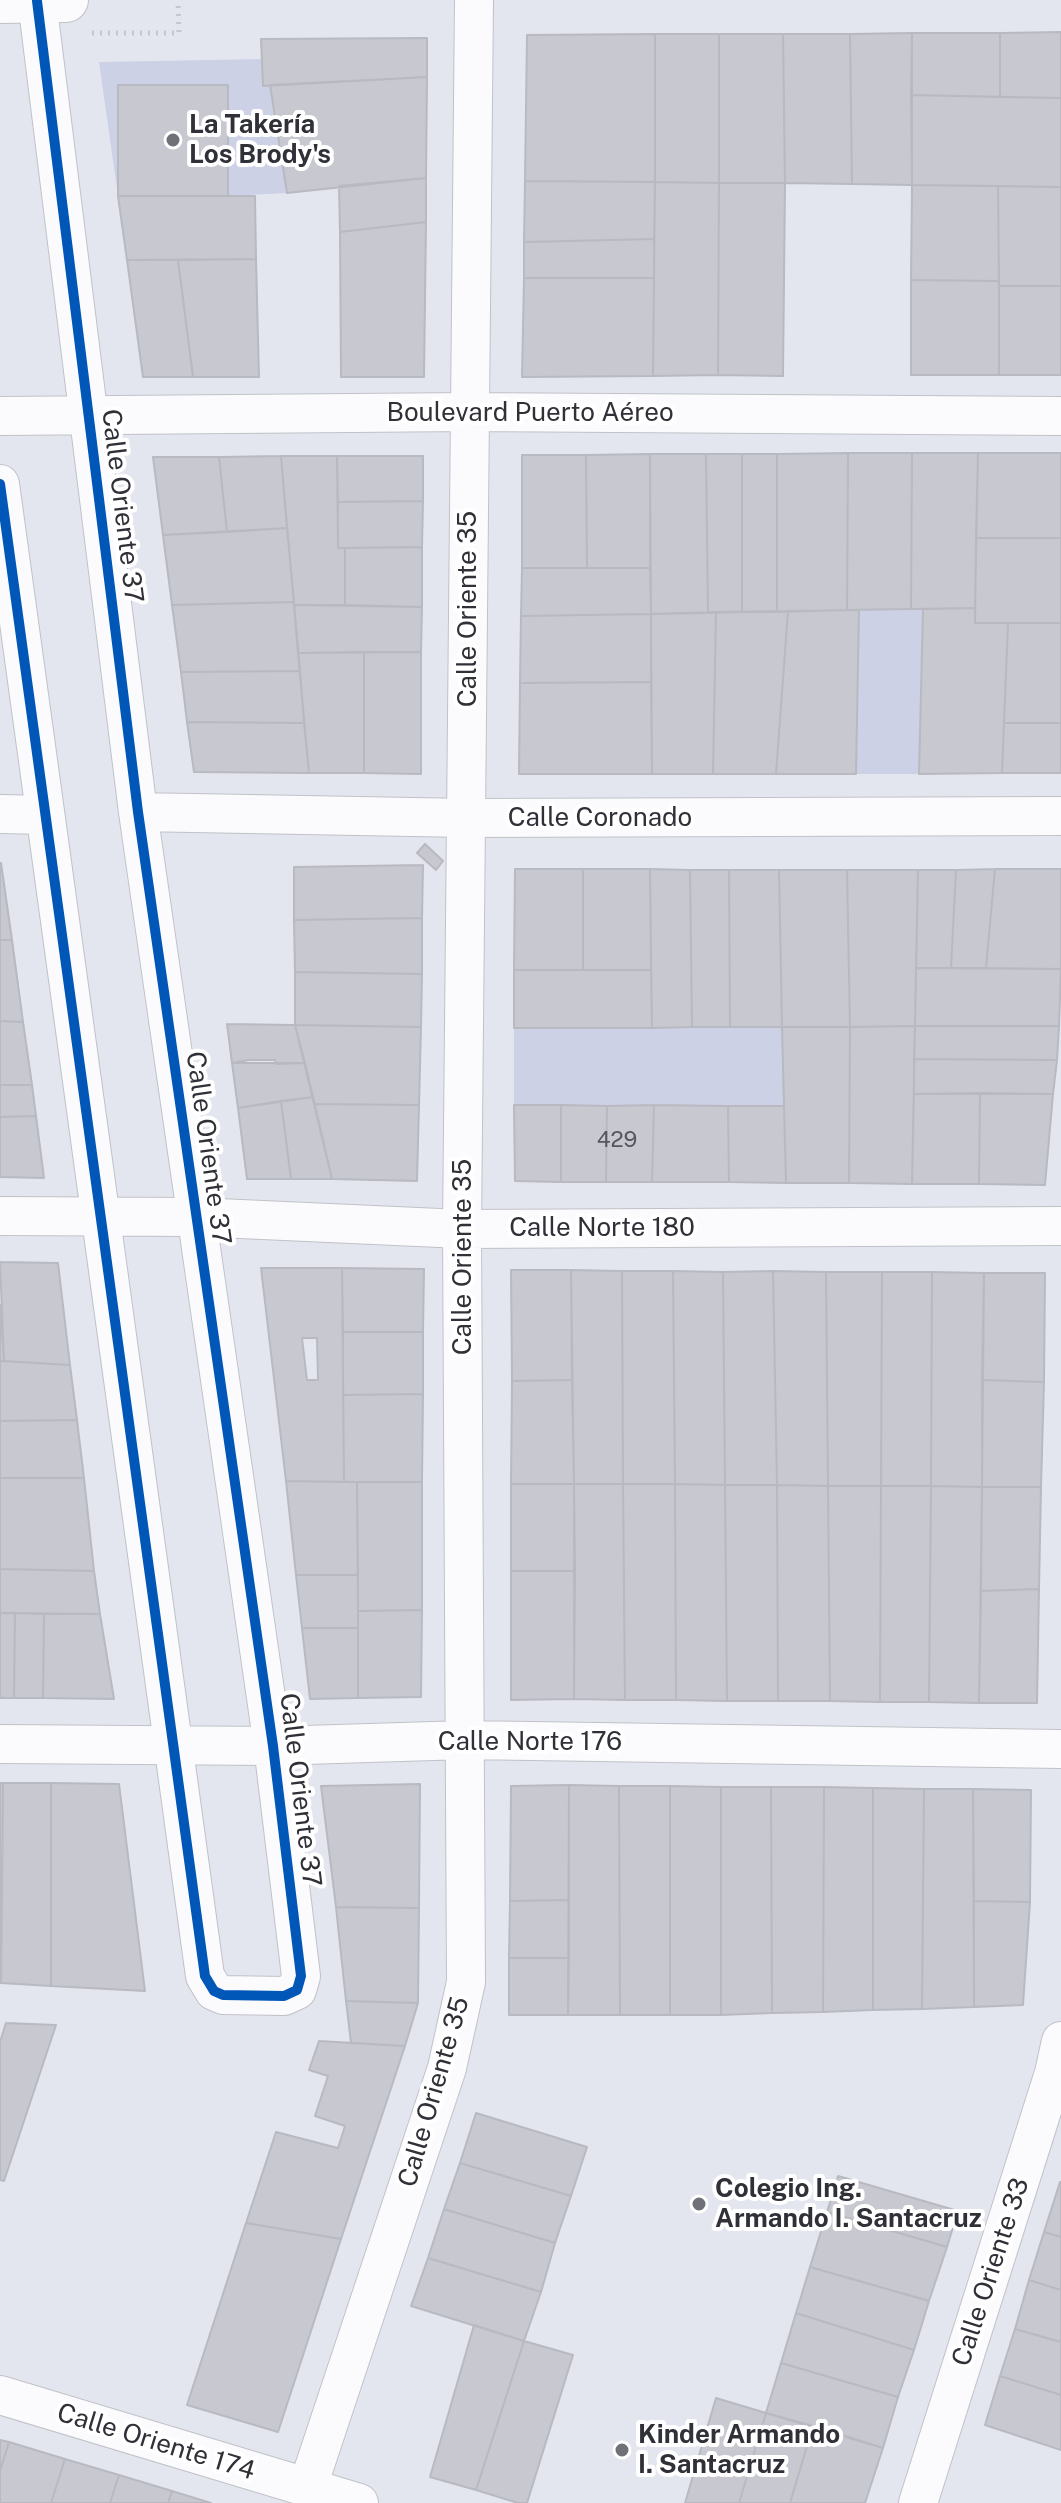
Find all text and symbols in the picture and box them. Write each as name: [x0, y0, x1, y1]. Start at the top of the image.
place label: La Takería Los Brody's: [189, 109, 331, 170]
marker: La Takería Los Brody's: [164, 131, 182, 149]
street label: Boulevard Puerto Aéreo: [386, 397, 674, 429]
street label: Calle Oriente 37: [95, 407, 149, 605]
street label: Calle Oriente 35: [452, 511, 484, 707]
street label: Calle Coronado: [508, 802, 692, 834]
street label: Calle Oriente 37: [179, 1049, 237, 1247]
house number: 429: [597, 1127, 637, 1153]
street label: Calle Oriente 35: [447, 1159, 479, 1355]
street label: Calle Norte 180: [509, 1212, 695, 1244]
street label: Calle Oriente 37: [273, 1691, 327, 1889]
street label: Calle Norte 176: [438, 1726, 622, 1758]
street label: Calle Oriente 35: [392, 1993, 476, 2191]
place label: Colegio Ing. Armando I. Santacruz: [715, 2173, 982, 2234]
street label: Calle Oriente 33: [946, 2174, 1036, 2370]
marker: Colegio Ing. Armando I. Santacruz: [690, 2195, 708, 2213]
street label: Calle Oriente 174: [53, 2397, 259, 2487]
place label: Kinder Armando I. Santacruz: [638, 2419, 840, 2480]
marker: Kinder Armando I. Santacruz: [613, 2441, 631, 2459]

